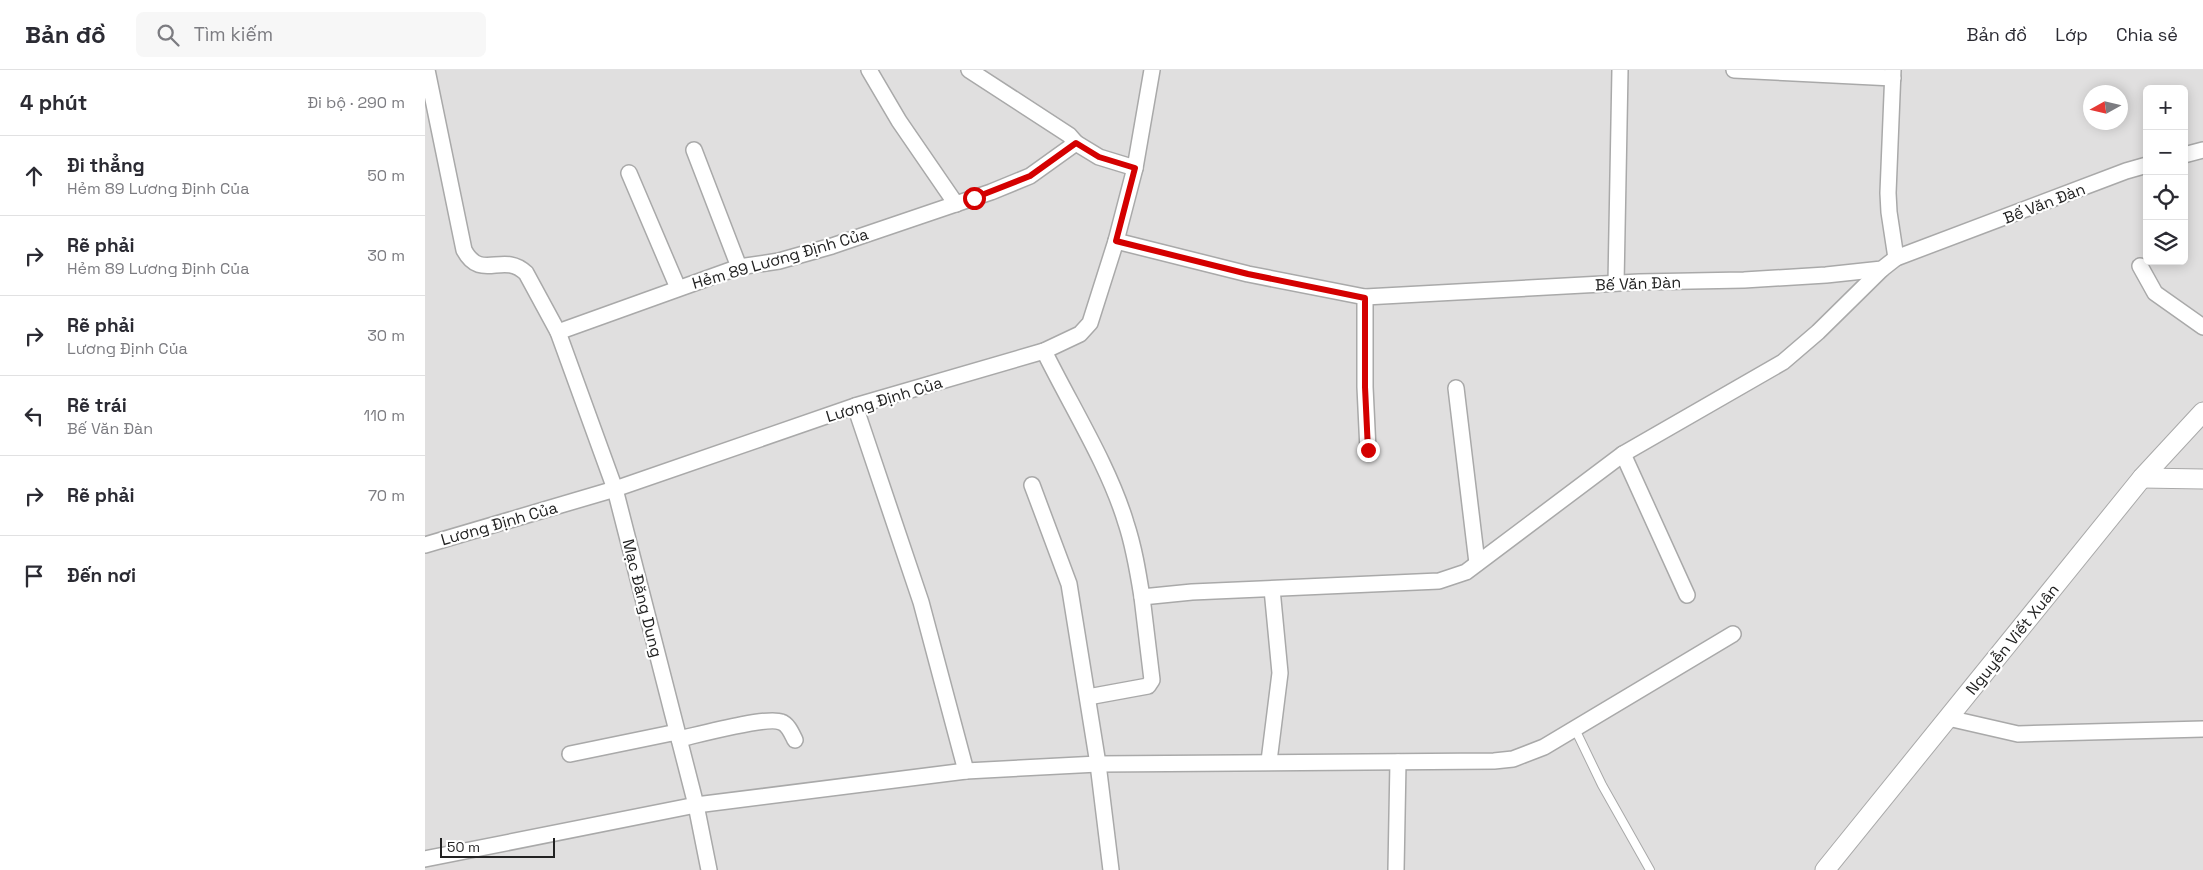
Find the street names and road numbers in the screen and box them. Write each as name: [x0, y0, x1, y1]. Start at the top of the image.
street label: Bế Văn Đàn: [2000, 178, 2088, 229]
street label: Hẻm 89 Lương Định Của: [690, 223, 871, 294]
street label: Bế Văn Đàn: [1595, 272, 1681, 295]
street label: Lương Định Của: [823, 372, 945, 427]
street label: Lương Định Của: [438, 497, 560, 550]
street label: Mạc Đăng Dung: [618, 537, 667, 659]
street label: Nguyễn Viết Xuân: [1961, 579, 2064, 699]

